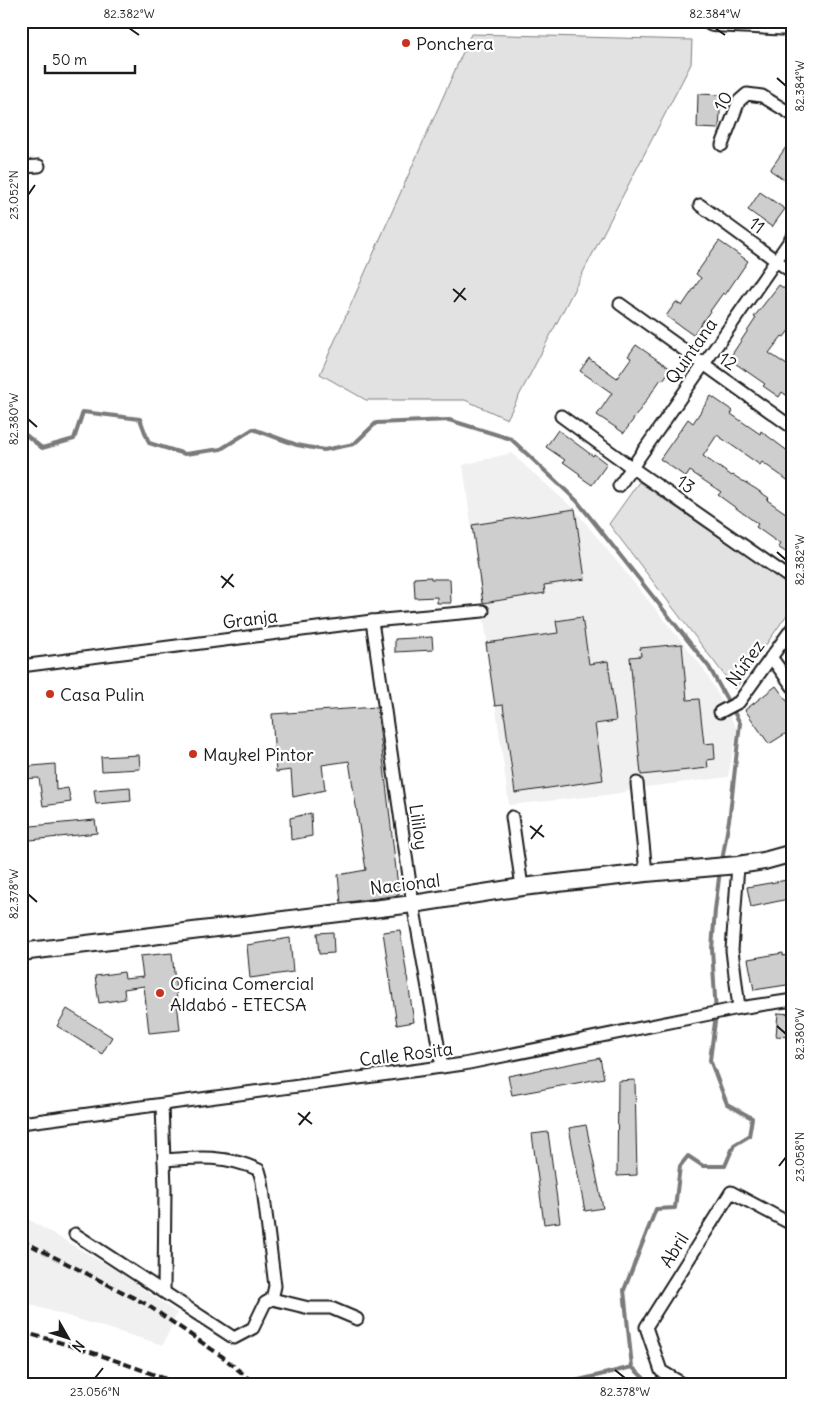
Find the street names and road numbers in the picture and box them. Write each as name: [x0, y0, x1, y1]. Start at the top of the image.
street label: 10: [708, 87, 738, 115]
street label: 11: [744, 212, 770, 238]
street label: Quintana: [660, 314, 722, 388]
street label: 12: [714, 347, 742, 375]
street label: 13: [672, 470, 700, 498]
street label: Granja: [221, 604, 279, 634]
street label: Núñez: [721, 635, 769, 691]
street label: Lililoy: [404, 802, 434, 852]
street label: Nacional: [369, 868, 441, 900]
street label: Calle Rosita: [358, 1037, 454, 1071]
street label: Abril: [654, 1228, 694, 1272]

